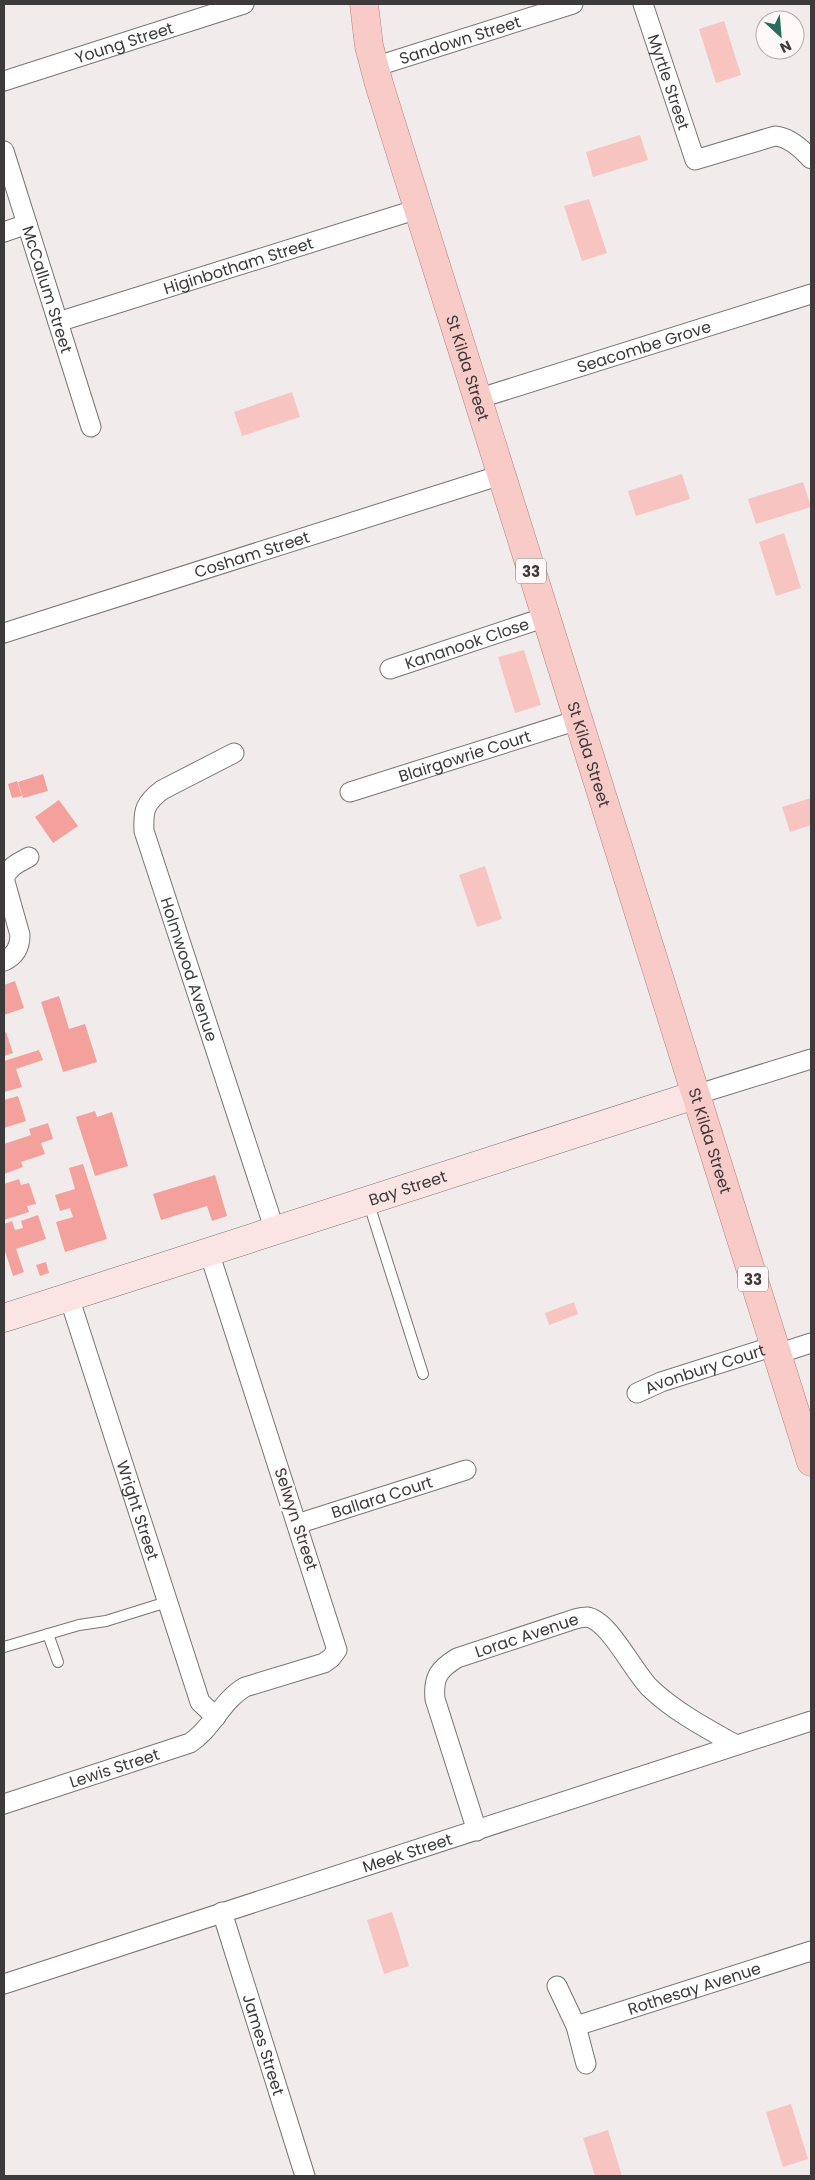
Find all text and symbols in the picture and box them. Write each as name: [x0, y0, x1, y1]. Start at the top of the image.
street label: Sandown Street: [396, 10, 524, 70]
north arrow: [755, 10, 805, 60]
street label: Young Street: [72, 16, 176, 69]
street label: Myrtle Street: [642, 31, 696, 133]
text: N: [777, 35, 795, 58]
street label: McCallum Street: [17, 223, 79, 356]
street label: Higinbotham Street: [161, 231, 316, 300]
street label: St Kilda Street: [441, 312, 495, 424]
street label: Seacombe Grove: [574, 315, 714, 378]
street label: Cosham Street: [191, 525, 312, 583]
road number: 33: [516, 558, 546, 584]
street label: Kananook Close: [402, 612, 532, 675]
street label: St Kilda Street: [562, 698, 617, 810]
street label: Blairgowrie Court: [395, 724, 534, 788]
street label: Holmwood Avenue: [155, 894, 224, 1044]
street label: St Kilda Street: [683, 1085, 738, 1197]
street label: Bay Street: [366, 1164, 450, 1211]
road number: 33: [738, 1266, 768, 1292]
street label: Avonbury Court: [641, 1338, 768, 1400]
street label: Wright Street: [111, 1457, 165, 1563]
street label: Selwyn Street: [269, 1465, 323, 1573]
street label: Ballara Court: [328, 1470, 435, 1524]
street label: Lorac Avenue: [472, 1607, 582, 1663]
street label: Lewis Street: [66, 1742, 162, 1793]
street label: Meek Street: [359, 1827, 455, 1878]
street label: Rothesay Avenue: [625, 1956, 764, 2020]
street label: James Street: [237, 1991, 290, 2098]

